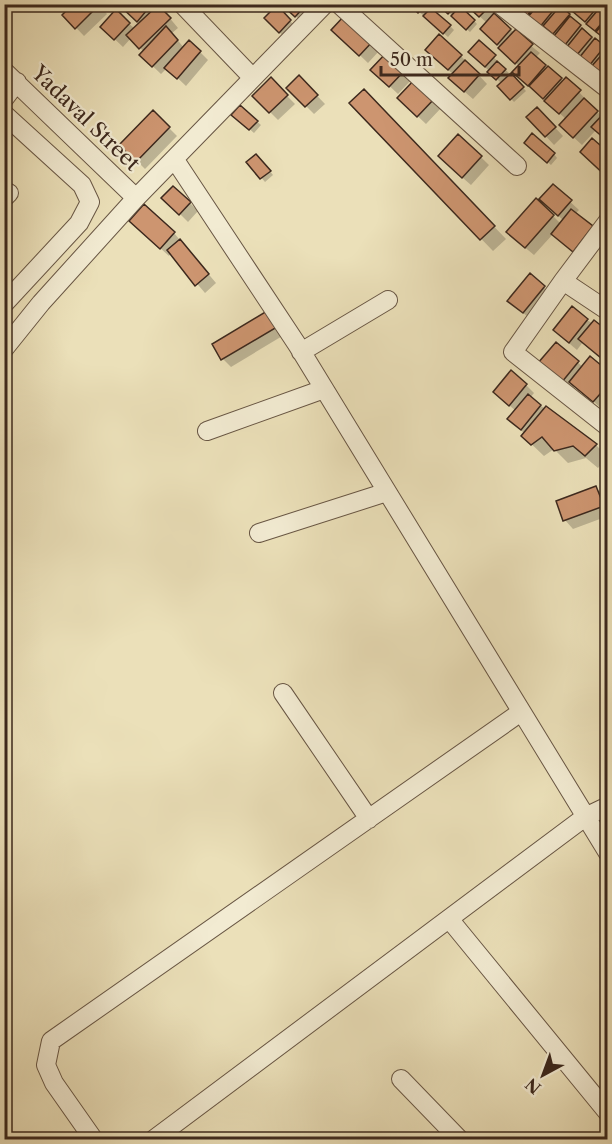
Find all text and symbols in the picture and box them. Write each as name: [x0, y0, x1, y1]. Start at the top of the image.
scale bar: [381, 39, 519, 77]
text: 50 m: [390, 49, 433, 71]
street label: Yadaval Street: [26, 60, 146, 176]
north arrow: [513, 1045, 573, 1105]
text: N: [521, 1074, 545, 1098]

